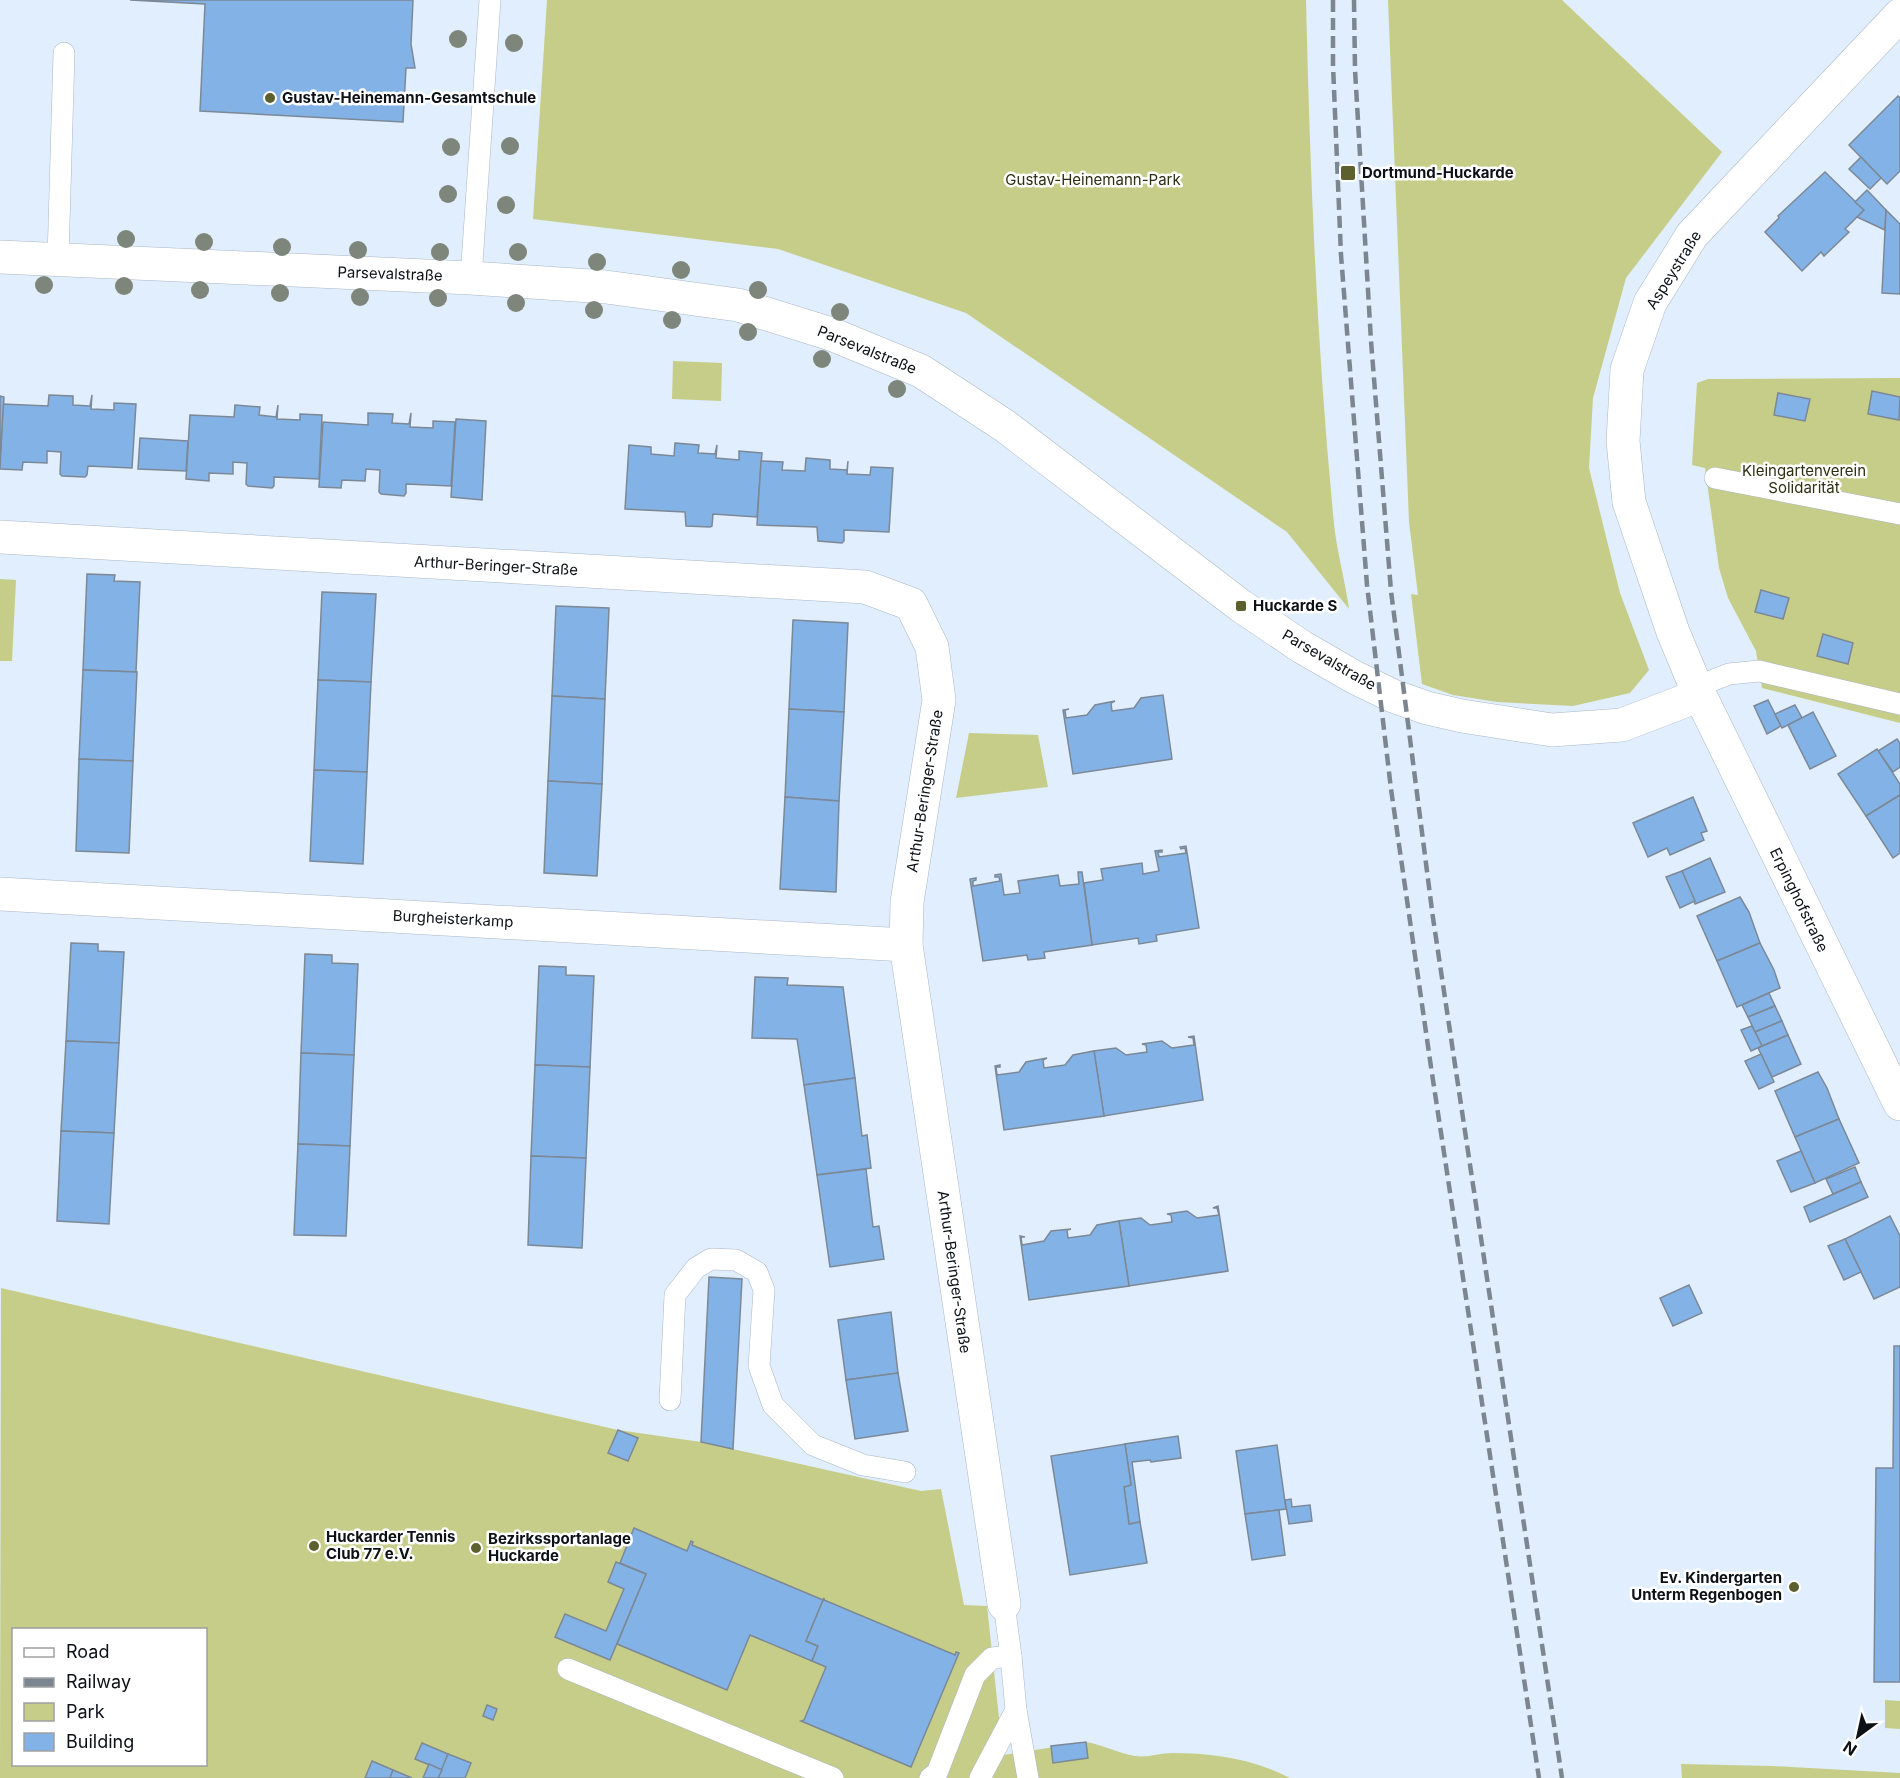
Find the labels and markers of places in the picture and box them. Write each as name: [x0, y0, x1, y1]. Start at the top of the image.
place label: Gustav-Heinemann-Gesamtschule: [282, 88, 536, 107]
marker: Gustav-Heinemann-Gesamtschule: [263, 91, 277, 105]
place label: Dortmund-Huckarde: [1362, 163, 1514, 182]
marker: Dortmund-Huckarde: [1339, 164, 1357, 182]
place label: Huckarde S: [1253, 596, 1337, 615]
marker: Huckarde S: [1234, 599, 1248, 613]
place label: Huckarder Tennis Club 77 e.V.: [326, 1527, 456, 1563]
place label: Bezirkssportanlage Huckarde: [488, 1529, 631, 1565]
marker: Huckarder Tennis Club 77 e.V.: [307, 1539, 321, 1553]
marker: Bezirkssportanlage Huckarde: [469, 1541, 483, 1555]
place label: Ev. Kindergarten Unterm Regenbogen: [1631, 1568, 1782, 1604]
marker: Ev. Kindergarten Unterm Regenbogen: [1787, 1580, 1801, 1594]

